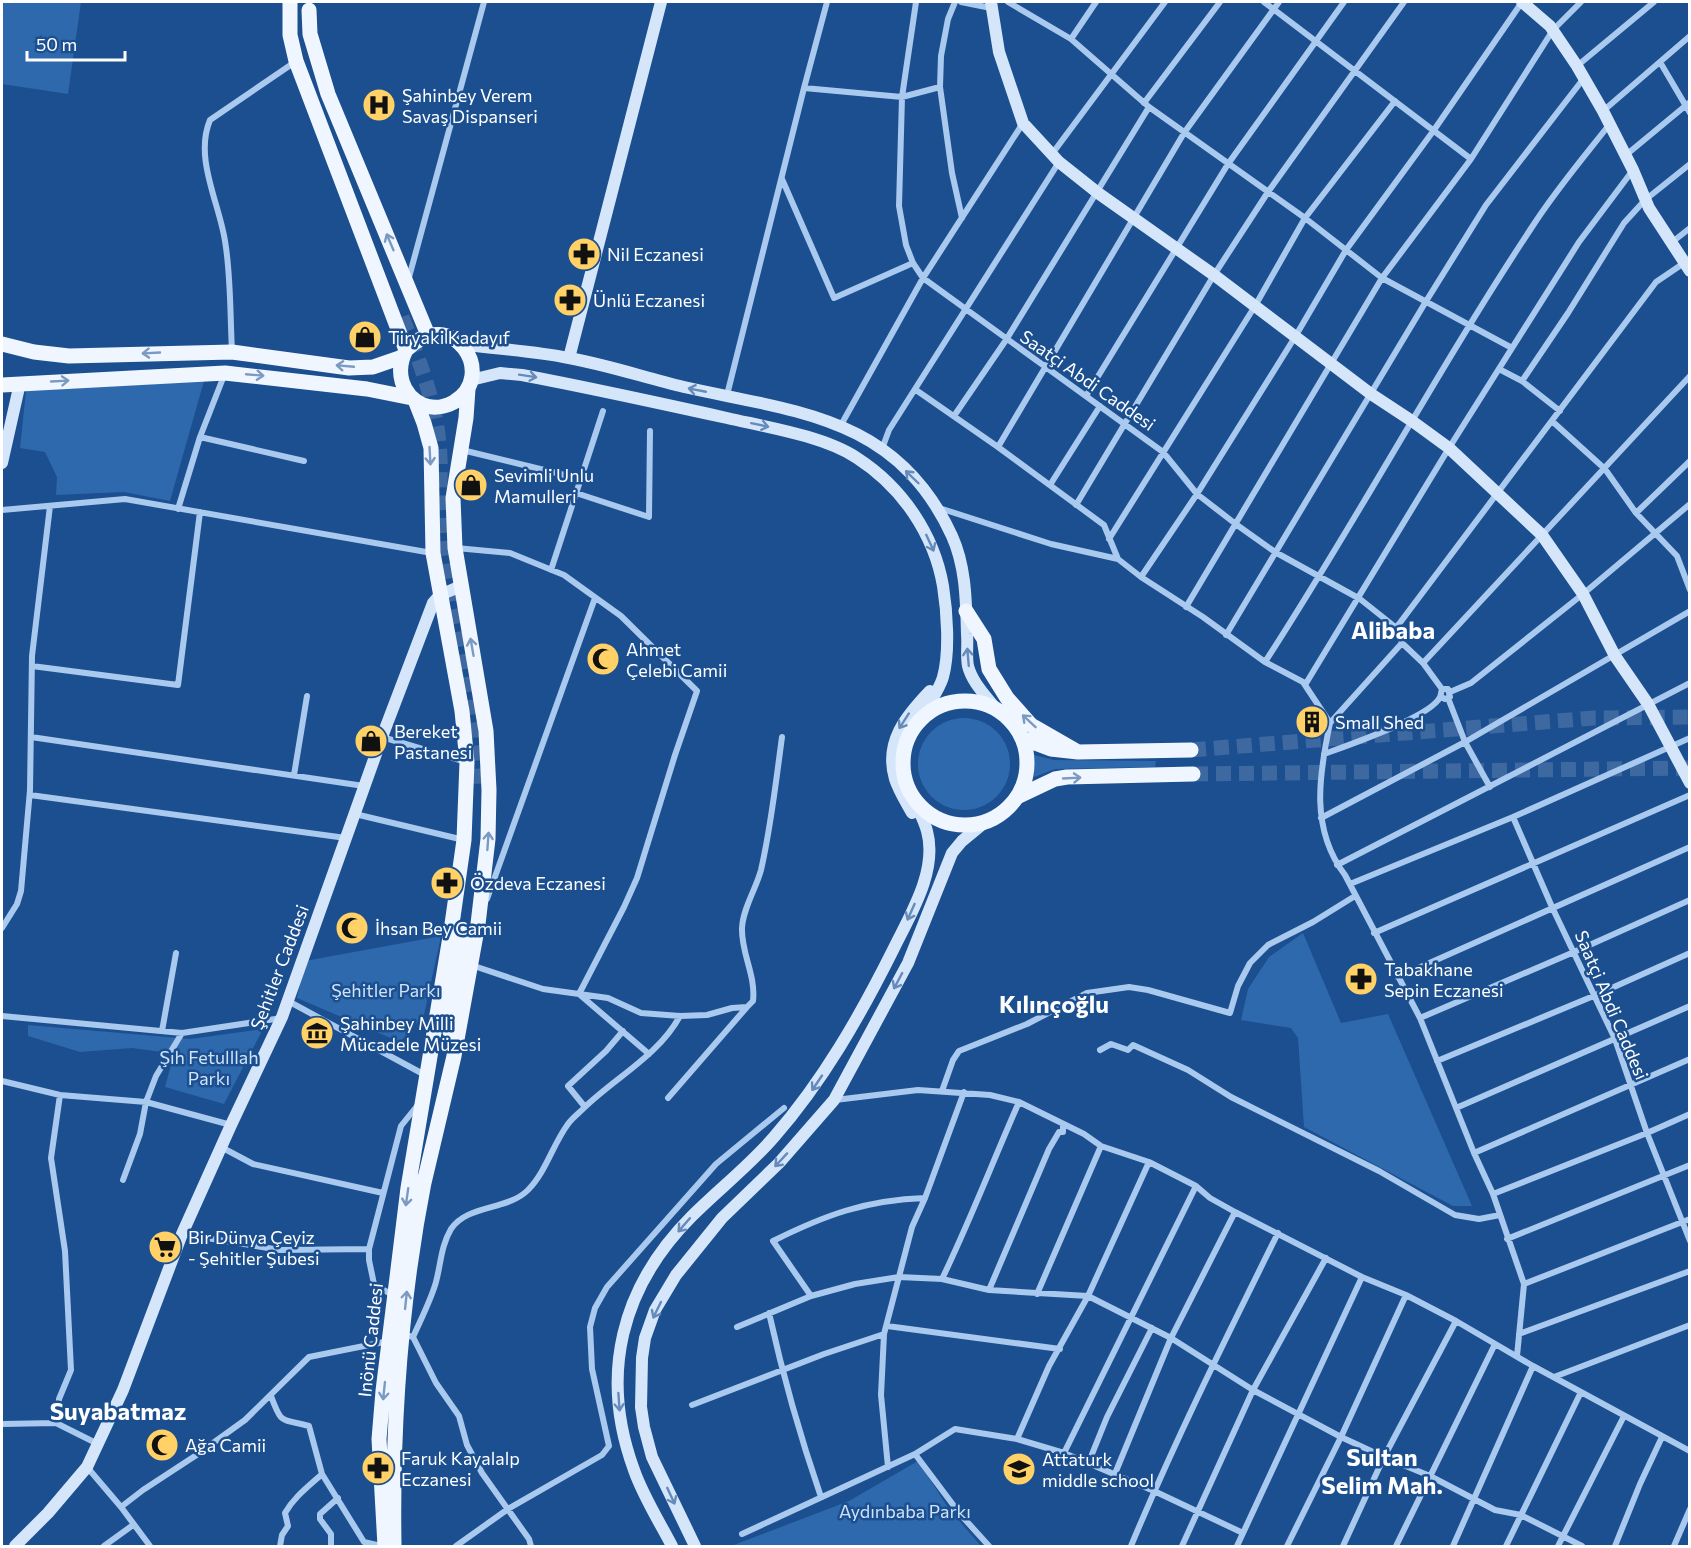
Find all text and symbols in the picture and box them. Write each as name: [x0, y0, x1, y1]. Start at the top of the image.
scale bar: [27, 24, 124, 62]
text: 50 m: [36, 33, 77, 55]
place label: Şahinbey Verem Savaş Dispanseri: [402, 84, 538, 127]
hospital icon: Şahinbey Verem Savaş Dispanseri: [361, 87, 397, 123]
one-way arrow: [384, 233, 395, 252]
pharmacy icon: Nil Eczanesi: [566, 236, 602, 272]
place label: Nil Eczanesi: [607, 243, 704, 265]
pharmacy icon: Ünlü Eczanesi: [552, 282, 588, 318]
place label: Ünlü Eczanesi: [593, 289, 705, 311]
shop icon: Tiryaki Kadayıf: [347, 319, 383, 355]
street label: Saatçi Abdi Caddesi: [1016, 325, 1160, 435]
place label: Tiryaki Kadayıf: [388, 326, 511, 348]
one-way arrow: [142, 348, 162, 359]
one-way arrow: [336, 361, 355, 372]
one-way arrow: [244, 370, 264, 381]
one-way arrow: [518, 371, 538, 382]
one-way arrow: [49, 376, 69, 387]
one-way arrow: [688, 384, 707, 395]
one-way arrow: [750, 420, 769, 432]
one-way arrow: [425, 446, 436, 466]
place label: Sevimli Unlu Mamulleri: [494, 464, 594, 507]
shop icon: Sevimli Unlu Mamulleri: [453, 467, 489, 503]
one-way arrow: [904, 469, 919, 484]
one-way arrow: [925, 533, 936, 551]
district label: Alibaba: [1351, 615, 1435, 644]
one-way arrow: [466, 638, 477, 658]
place label: Ahmet Çelebi Camii: [626, 638, 727, 681]
mosque icon: Ahmet Çelebi Camii: [585, 641, 621, 677]
one-way arrow: [962, 648, 973, 668]
building icon: Small Shed: [1294, 704, 1330, 740]
place label: Small Shed: [1335, 711, 1424, 733]
one-way arrow: [898, 712, 910, 729]
one-way arrow: [1022, 714, 1037, 728]
place label: Bereket Pastanesi: [394, 720, 472, 763]
shop icon: Bereket Pastanesi: [353, 723, 389, 759]
one-way arrow: [1061, 772, 1081, 783]
one-way arrow: [483, 832, 494, 851]
pharmacy icon: Özdeva Eczanesi: [429, 865, 465, 901]
place label: Özdeva Eczanesi: [470, 872, 606, 894]
street label: Şehitler Caddesi: [245, 901, 313, 1033]
one-way arrow: [905, 903, 916, 921]
mosque icon: İhsan Bey Camii: [334, 910, 370, 946]
place label: İhsan Bey Camii: [375, 917, 502, 939]
street label: Saatçi Abdi Caddesi: [1571, 927, 1653, 1083]
place label: Tabakhane Sepin Eczanesi: [1384, 958, 1504, 1001]
pharmacy icon: Tabakhane Sepin Eczanesi: [1343, 961, 1379, 997]
one-way arrow: [892, 972, 904, 989]
park label: Şehitler Parkı: [331, 979, 441, 1001]
district label: Kılınçoğlu: [999, 989, 1109, 1018]
place label: Şahinbey Milli Mücadele Müzesi: [340, 1012, 481, 1055]
museum icon: Şahinbey Milli Mücadele Müzesi: [299, 1015, 335, 1051]
park label: Şıh Fetulllah Parkı: [159, 1046, 259, 1089]
one-way arrow: [811, 1074, 823, 1091]
one-way arrow: [773, 1153, 788, 1168]
one-way arrow: [402, 1187, 413, 1207]
one-way arrow: [677, 1217, 691, 1232]
place label: Bir Dünya Çeyiz - Şehitler Şubesi: [188, 1226, 320, 1269]
supermarket icon: Bir Dünya Çeyiz - Şehitler Şubesi: [147, 1229, 183, 1265]
street label: Inönü Caddesi: [353, 1282, 387, 1398]
one-way arrow: [401, 1290, 412, 1310]
one-way arrow: [650, 1300, 662, 1318]
one-way arrow: [378, 1380, 389, 1400]
one-way arrow: [614, 1391, 625, 1411]
district label: Suyabatmaz: [50, 1396, 186, 1425]
mosque icon: Ağa Camii: [144, 1427, 180, 1463]
place label: Ağa Camii: [185, 1434, 266, 1456]
district label: Sultan Selim Mah.: [1321, 1442, 1443, 1499]
place label: Faruk Kayalalp Eczanesi: [401, 1447, 520, 1490]
place label: Attaturk middle school: [1042, 1448, 1154, 1491]
pharmacy icon: Faruk Kayalalp Eczanesi: [360, 1450, 396, 1486]
school or university icon: Attaturk middle school: [1001, 1451, 1037, 1487]
one-way arrow: [665, 1487, 677, 1505]
park label: Aydınbaba Parkı: [839, 1500, 971, 1522]

